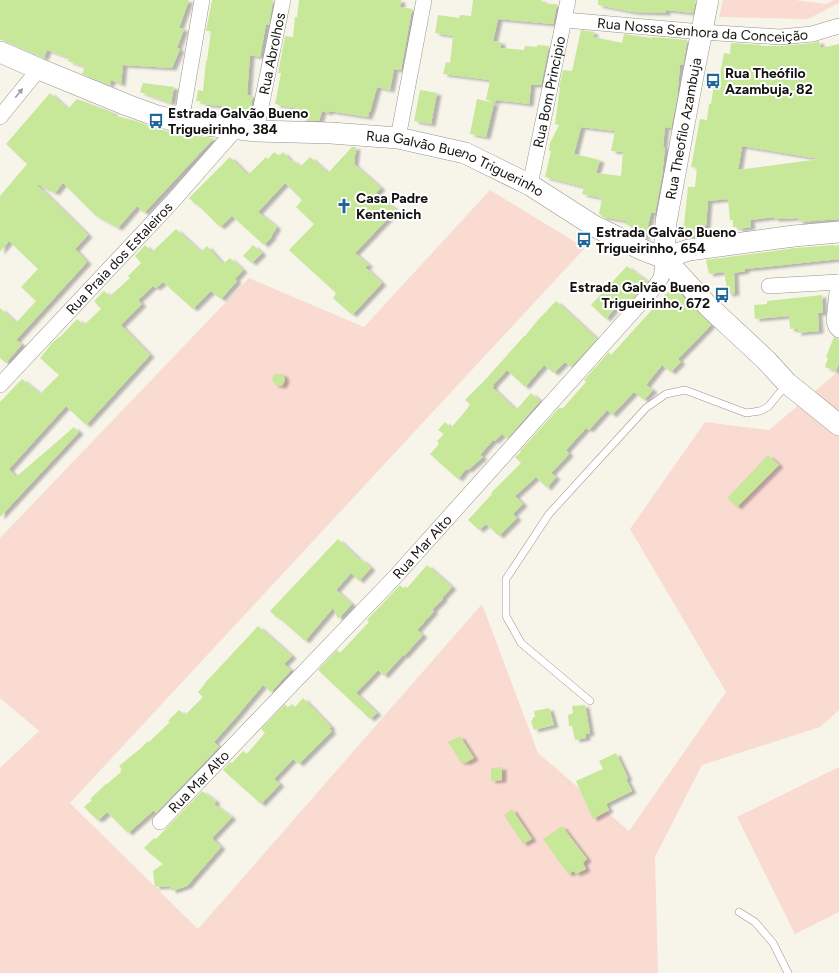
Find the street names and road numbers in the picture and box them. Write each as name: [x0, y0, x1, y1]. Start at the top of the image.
street label: Rua Abrolhos: [256, 11, 289, 96]
street label: Rua Nossa Senhora da Conceição: [596, 15, 809, 46]
street label: Rua Bom Principio: [530, 35, 569, 149]
street label: Rua Theofilo Azambuja: [662, 56, 705, 201]
street label: Rua Galvão Bueno Triguerinho: [365, 128, 547, 201]
street label: Rua Praia dos Estaleiros: [63, 199, 176, 318]
street label: Rua Mar Alto: [389, 512, 456, 583]
street label: Rua Mar Alto: [165, 747, 233, 817]

